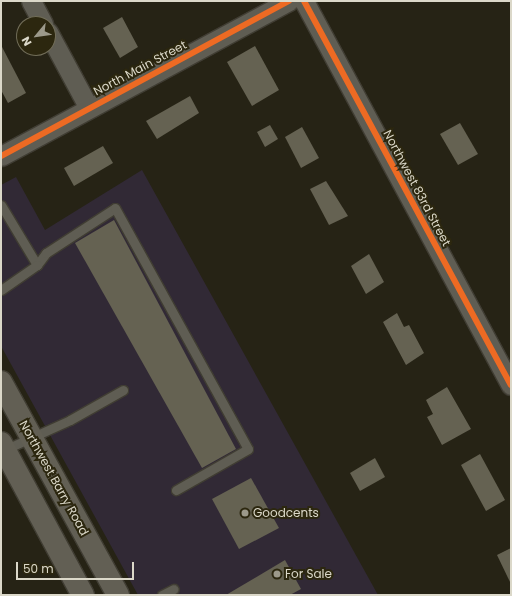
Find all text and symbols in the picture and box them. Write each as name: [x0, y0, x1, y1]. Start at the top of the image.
north arrow: [16, 16, 56, 56]
text: N: [17, 34, 35, 49]
street label: North Main Street: [91, 37, 189, 99]
street label: Northwest 83rd Street: [380, 128, 454, 248]
street label: Northwest Barry Road: [16, 418, 92, 538]
place label: Goodcents: [253, 506, 319, 520]
marker: Goodcents: [240, 508, 250, 518]
scale bar: [18, 554, 136, 580]
text: 50 m: [23, 560, 54, 577]
place label: For Sale: [285, 567, 332, 581]
marker: For Sale: [272, 569, 282, 579]

